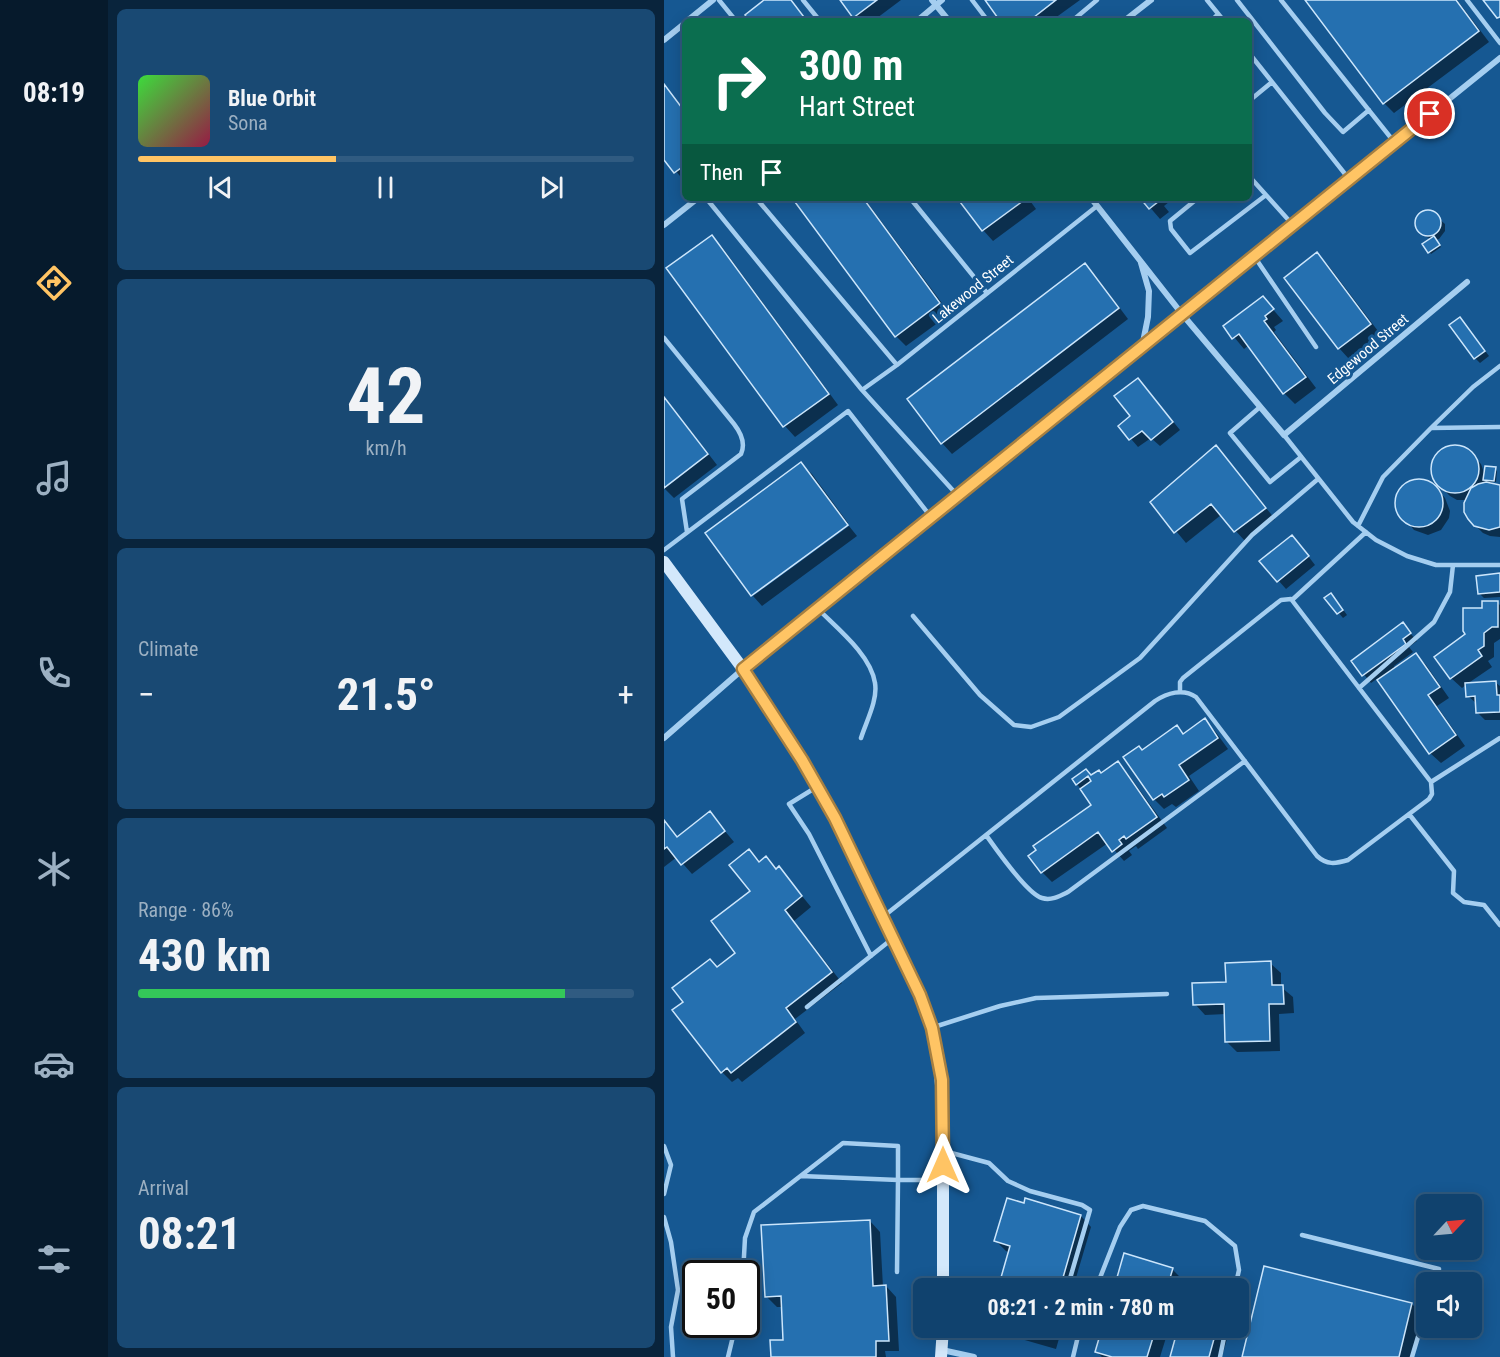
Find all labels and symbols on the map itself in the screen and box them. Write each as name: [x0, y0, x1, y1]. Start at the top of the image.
pin: [1404, 88, 1455, 139]
street label: Lakewood Street: [929, 251, 1017, 327]
street label: Edgewood Street: [1324, 310, 1412, 388]
position arrow: [911, 1133, 975, 1197]
north arrow: [1416, 1194, 1482, 1260]
speed limit sign: 50: [682, 1260, 760, 1338]

